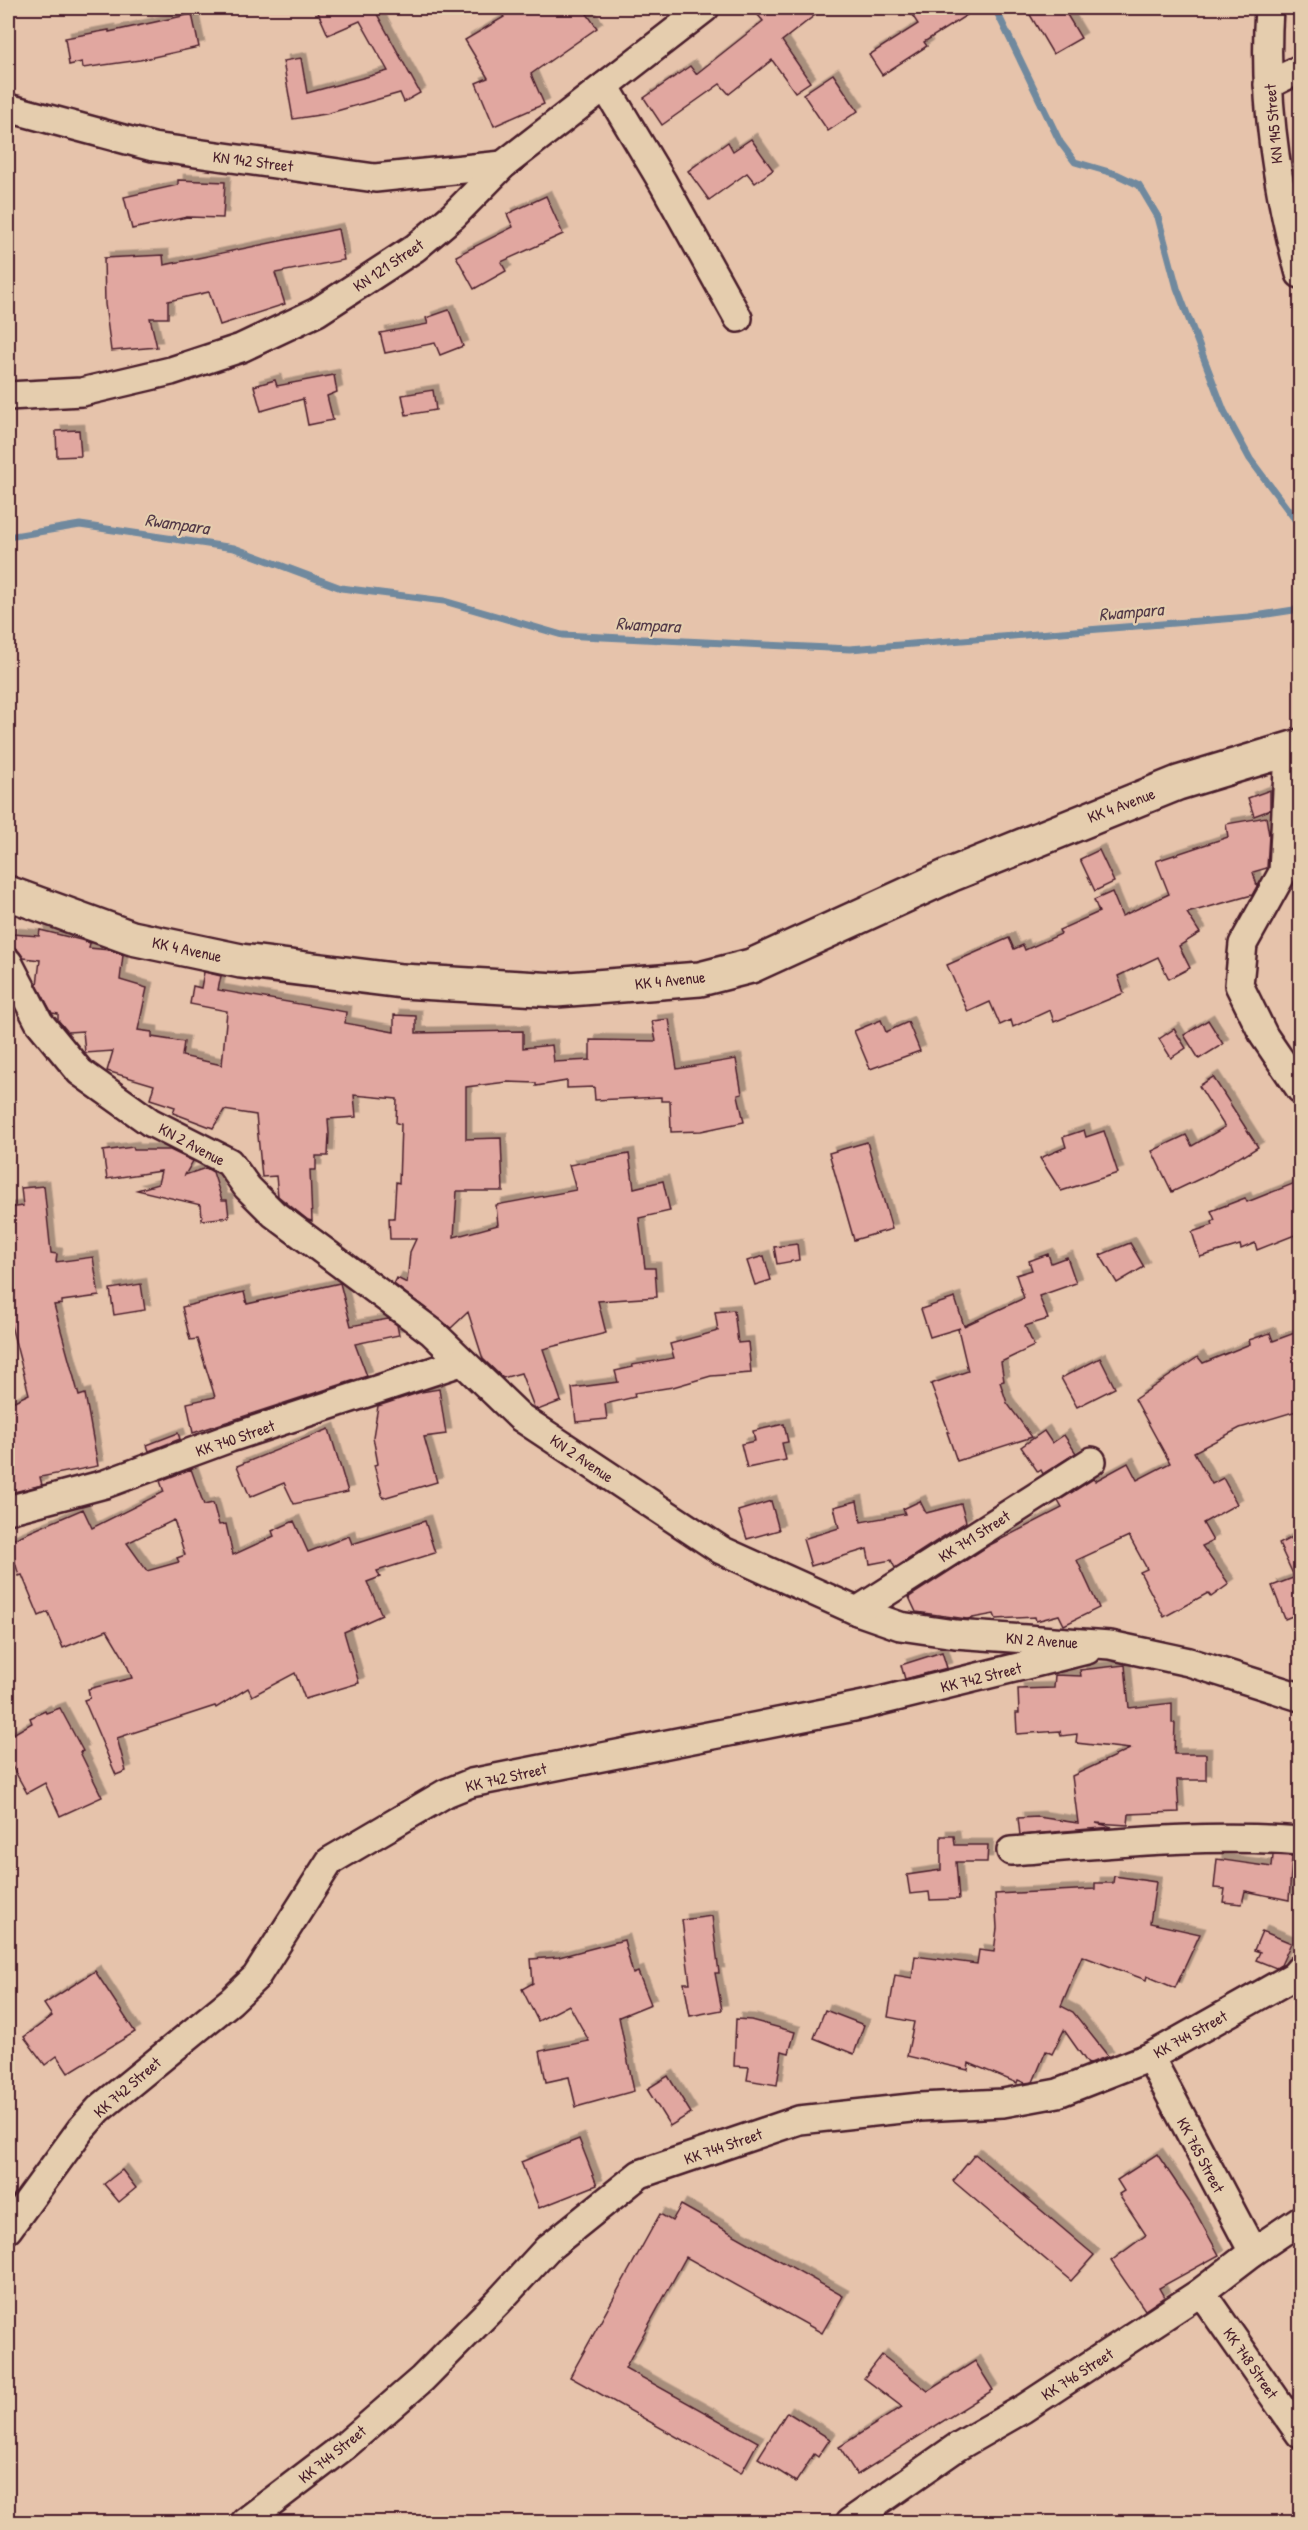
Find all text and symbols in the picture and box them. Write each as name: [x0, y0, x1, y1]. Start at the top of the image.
street label: KN 145 Street: [1259, 83, 1287, 165]
street label: KN 142 Street: [212, 145, 295, 177]
street label: KN 121 Street: [348, 233, 428, 297]
water label: Rwampara: [143, 507, 213, 541]
water label: Rwampara: [1098, 596, 1166, 627]
water label: Rwampara: [615, 610, 683, 639]
street label: KK 4 Avenue: [1084, 782, 1159, 828]
street label: KK 4 Avenue: [150, 931, 224, 967]
street label: KK 4 Avenue: [634, 965, 707, 995]
street label: KN 2 Avenue: [155, 1117, 230, 1171]
street label: KK 740 Street: [192, 1414, 278, 1462]
street label: KN 2 Avenue: [546, 1429, 619, 1488]
street label: KK 741 Street: [934, 1504, 1014, 1567]
street label: KN 2 Avenue: [1005, 1627, 1079, 1654]
street label: KK 742 Street: [938, 1656, 1024, 1698]
street label: KK 742 Street: [463, 1757, 549, 1797]
street label: KK 744 Street: [1149, 2004, 1231, 2063]
street label: KK 742 Street: [89, 2051, 166, 2122]
street label: KK 765 Street: [1172, 2113, 1230, 2197]
street label: KK 744 Street: [681, 2122, 765, 2170]
street label: KK 748 Street: [1218, 2323, 1284, 2403]
street label: KK 746 Street: [1037, 2342, 1118, 2405]
street label: KK 744 Street: [293, 2420, 371, 2488]

